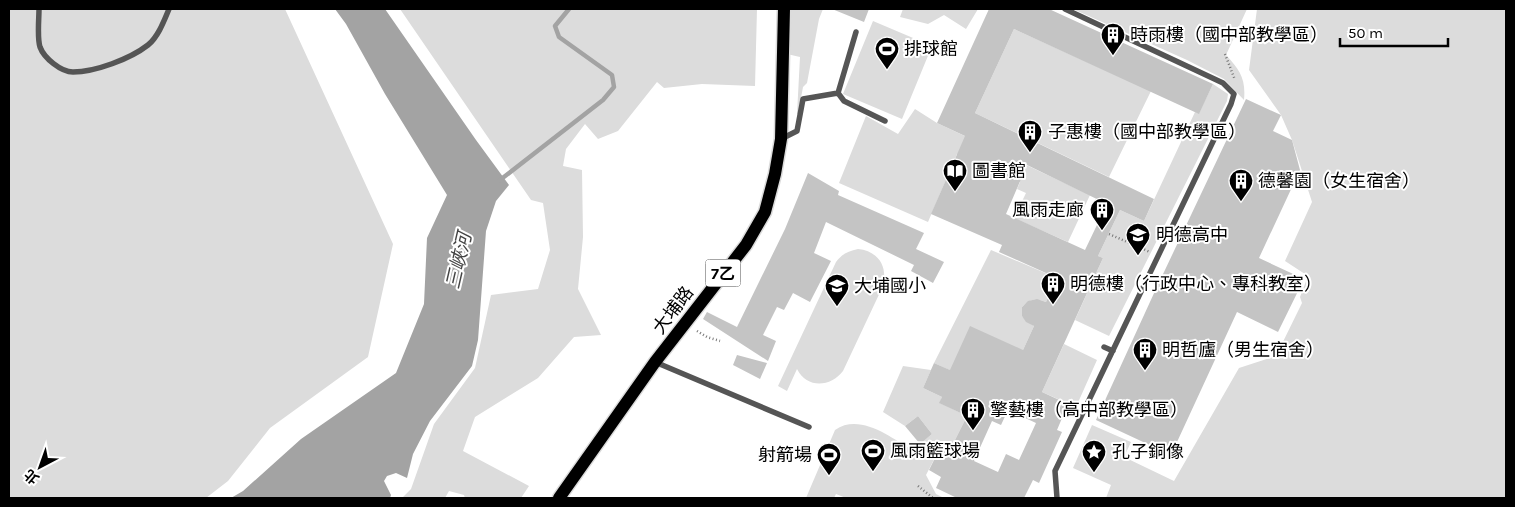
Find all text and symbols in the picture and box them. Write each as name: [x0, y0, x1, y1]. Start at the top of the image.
scale bar: [1340, 15, 1448, 47]
building icon: 時雨樓（國中部教學區）: [1100, 22, 1126, 56]
place label: 時雨樓（國中部教學區）: [1130, 24, 1328, 46]
text: 50 m: [1348, 24, 1383, 42]
sports icon: 排球館: [874, 36, 900, 70]
place label: 排球館: [904, 38, 958, 60]
building icon: 子惠樓（國中部教學區）: [1017, 119, 1043, 153]
place label: 子惠樓（國中部教學區）: [1048, 121, 1246, 143]
library icon: 圖書館: [942, 158, 968, 192]
place label: 圖書館: [972, 160, 1026, 182]
building icon: 德馨園（女生宿舍）: [1228, 168, 1254, 202]
place label: 德馨園（女生宿舍）: [1258, 170, 1420, 192]
building icon: 風雨走廊: [1089, 197, 1115, 231]
place label: 風雨走廊: [1012, 199, 1084, 221]
school or university icon: 明德高中: [1125, 222, 1151, 256]
place label: 明德高中: [1156, 224, 1228, 246]
water label: 三峽河: [442, 227, 477, 291]
road number: 7乙: [706, 260, 740, 286]
building icon: 明德樓（行政中心、專科教室）: [1040, 271, 1066, 305]
school or university icon: 大埔國小: [824, 273, 850, 307]
place label: 明德樓（行政中心、專科教室）: [1070, 273, 1322, 295]
place label: 大埔國小: [854, 275, 926, 297]
street label: 大埔路: [648, 282, 698, 338]
building icon: 明哲廬（男生宿舍）: [1132, 337, 1158, 371]
place label: 明哲廬（男生宿舍）: [1162, 339, 1324, 361]
building icon: 擎藝樓（高中部教學區）: [960, 397, 986, 431]
place label: 擎藝樓（高中部教學區）: [990, 399, 1188, 421]
sports icon: 風雨籃球場: [860, 438, 886, 472]
place icon: 孔子銅像: [1081, 439, 1107, 473]
place label: 風雨籃球場: [890, 440, 980, 462]
place label: 孔子銅像: [1112, 441, 1184, 463]
north arrow: [15, 442, 65, 492]
sports icon: 射箭場: [816, 442, 842, 476]
place label: 射箭場: [758, 444, 812, 466]
text: 北: [21, 465, 43, 487]

